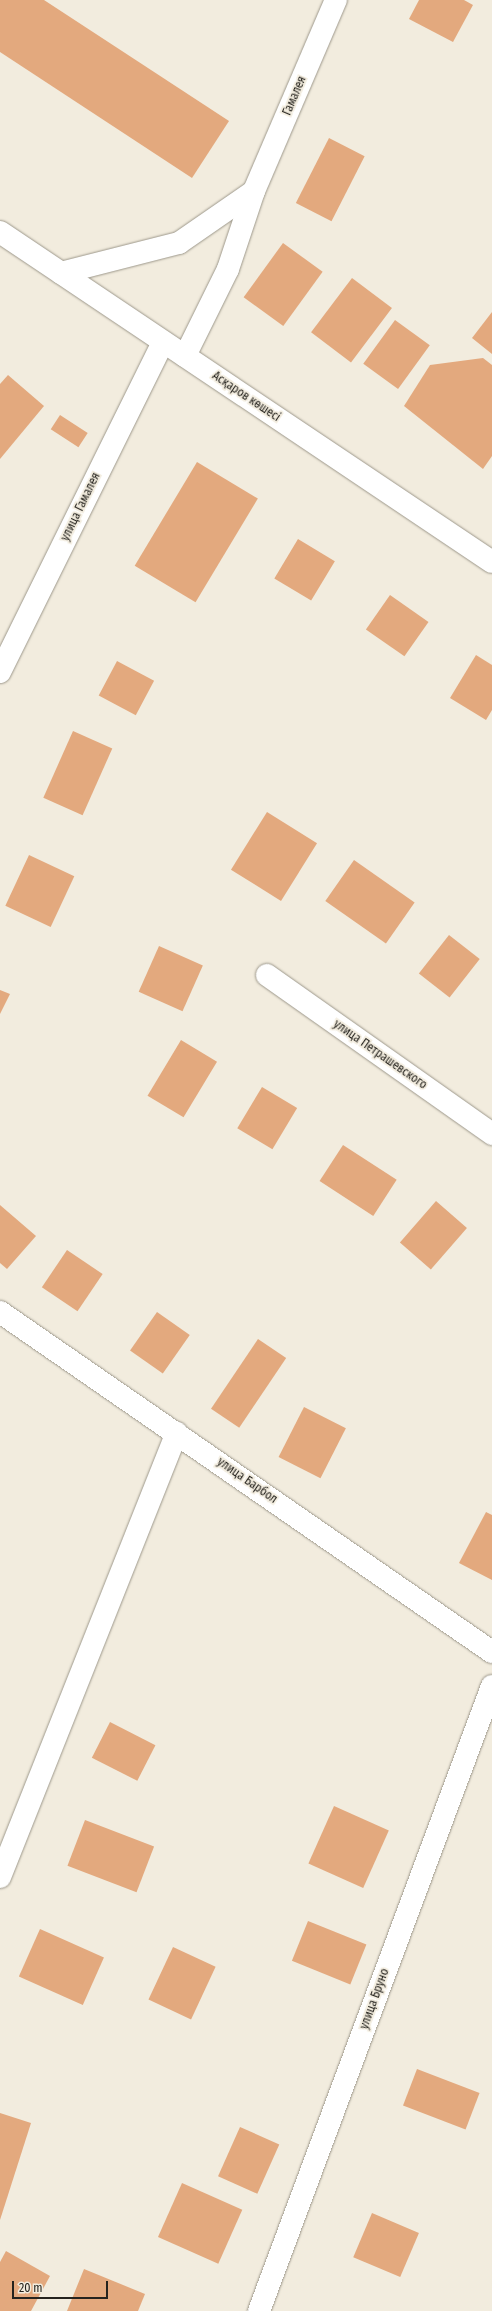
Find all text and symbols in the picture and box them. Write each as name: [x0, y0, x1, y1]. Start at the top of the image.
street label: Гамалея: [280, 74, 310, 118]
street label: Асқаров көшесі: [209, 369, 283, 425]
street label: улица Гамалея: [58, 471, 104, 543]
street label: улица Петрашевского: [330, 1017, 430, 1093]
street label: улица Барбол: [214, 1455, 280, 1507]
street label: улица Бруно: [357, 1967, 393, 2031]
scale bar: [14, 2273, 110, 2299]
text: 20 m: [19, 2281, 43, 2295]

